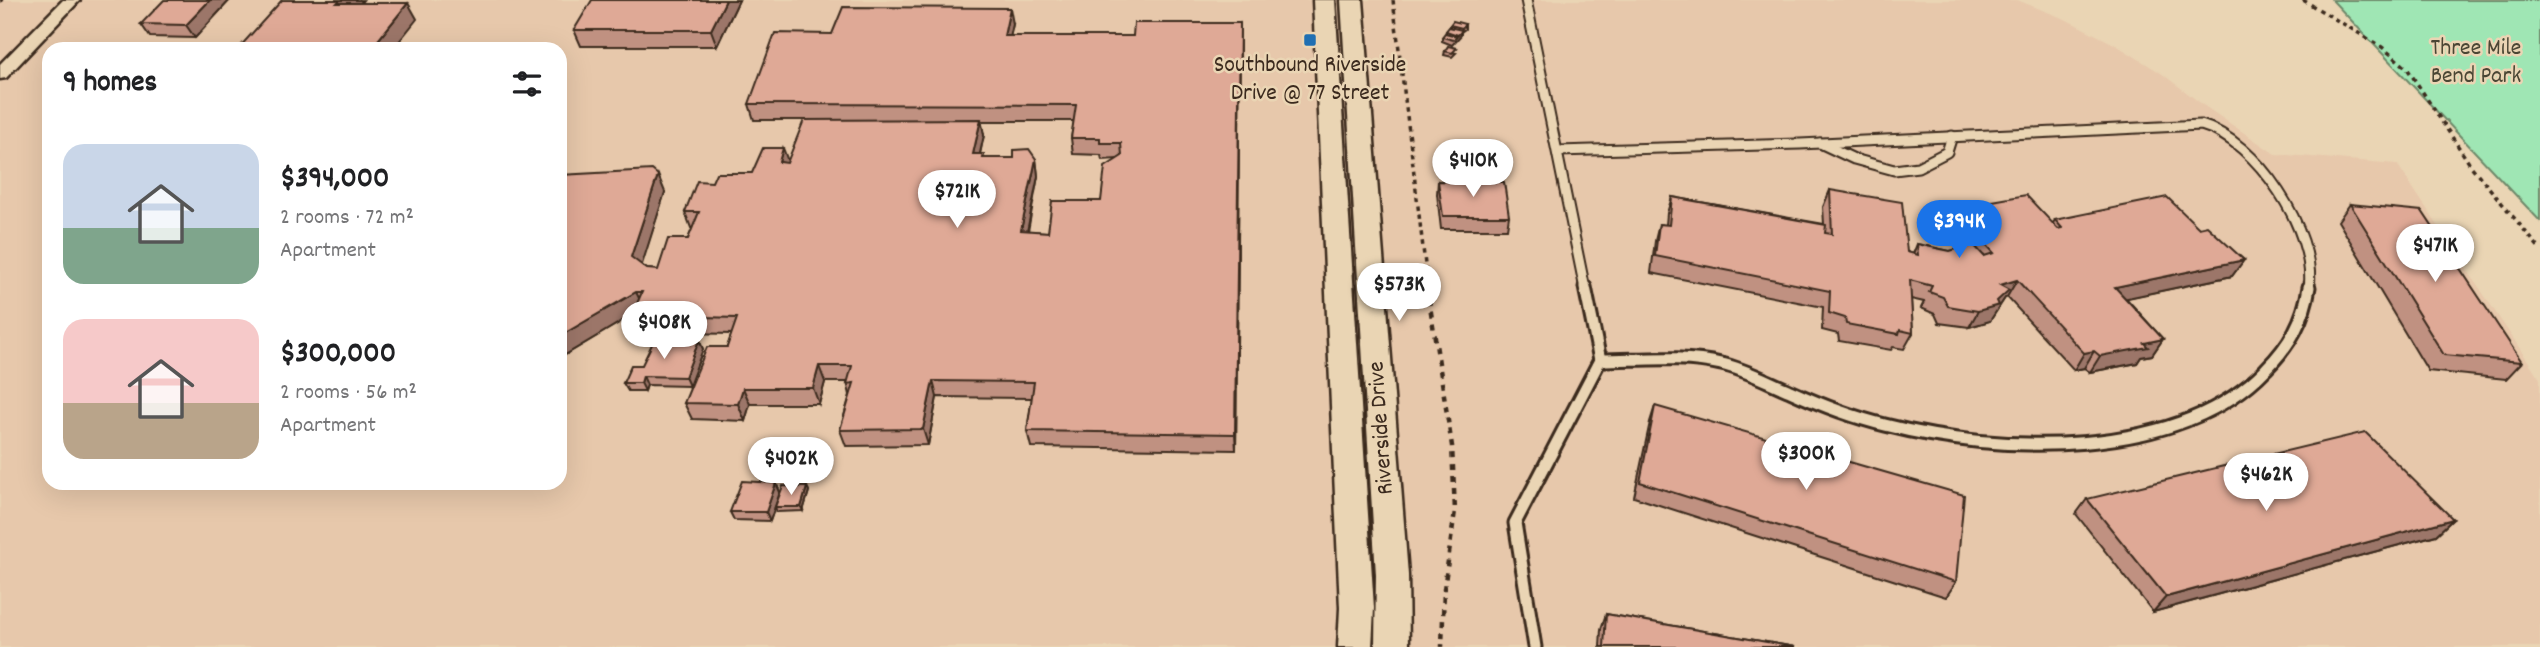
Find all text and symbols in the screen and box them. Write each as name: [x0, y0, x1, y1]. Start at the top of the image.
marker: Southbound Riverside Drive @ 77 Street: [1302, 32, 1318, 48]
park label: Three Mile Bend Park: [2431, 32, 2521, 94]
place label: Southbound Riverside Drive @ 77 Street: [1214, 49, 1406, 111]
text: 9 homes: [63, 63, 157, 106]
icon: filters: [508, 65, 546, 103]
pin: $410K: [1424, 140, 1522, 199]
text: $410K: [1448, 145, 1498, 178]
text: $394,000: [280, 159, 389, 202]
pin: $721K: [908, 170, 1006, 230]
icon: home: [119, 172, 203, 256]
text: $721K: [934, 176, 980, 209]
pin: $394K: [1910, 201, 2008, 260]
text: 2 rooms · 72 m²: [280, 202, 414, 235]
text: $394K: [1933, 206, 1985, 239]
pin: $471K: [2386, 224, 2484, 284]
text: $471K: [2412, 230, 2458, 263]
text: Apartment: [280, 235, 376, 268]
pin: $573K: [1350, 264, 1448, 323]
text: $573K: [1373, 269, 1425, 302]
pin: $408K: [615, 302, 713, 361]
text: $408K: [637, 307, 691, 340]
text: $300,000: [280, 334, 396, 377]
icon: home: [119, 347, 203, 431]
street label: Riverside Drive: [1360, 360, 1404, 496]
text: 2 rooms · 56 m²: [280, 377, 417, 410]
text: Apartment: [280, 410, 376, 443]
pin: $300K: [1757, 433, 1855, 492]
pin: $402K: [742, 438, 840, 497]
text: $300K: [1777, 438, 1835, 471]
text: $402K: [764, 443, 818, 476]
pin: $462K: [2217, 454, 2315, 513]
text: $462K: [2239, 459, 2293, 492]

